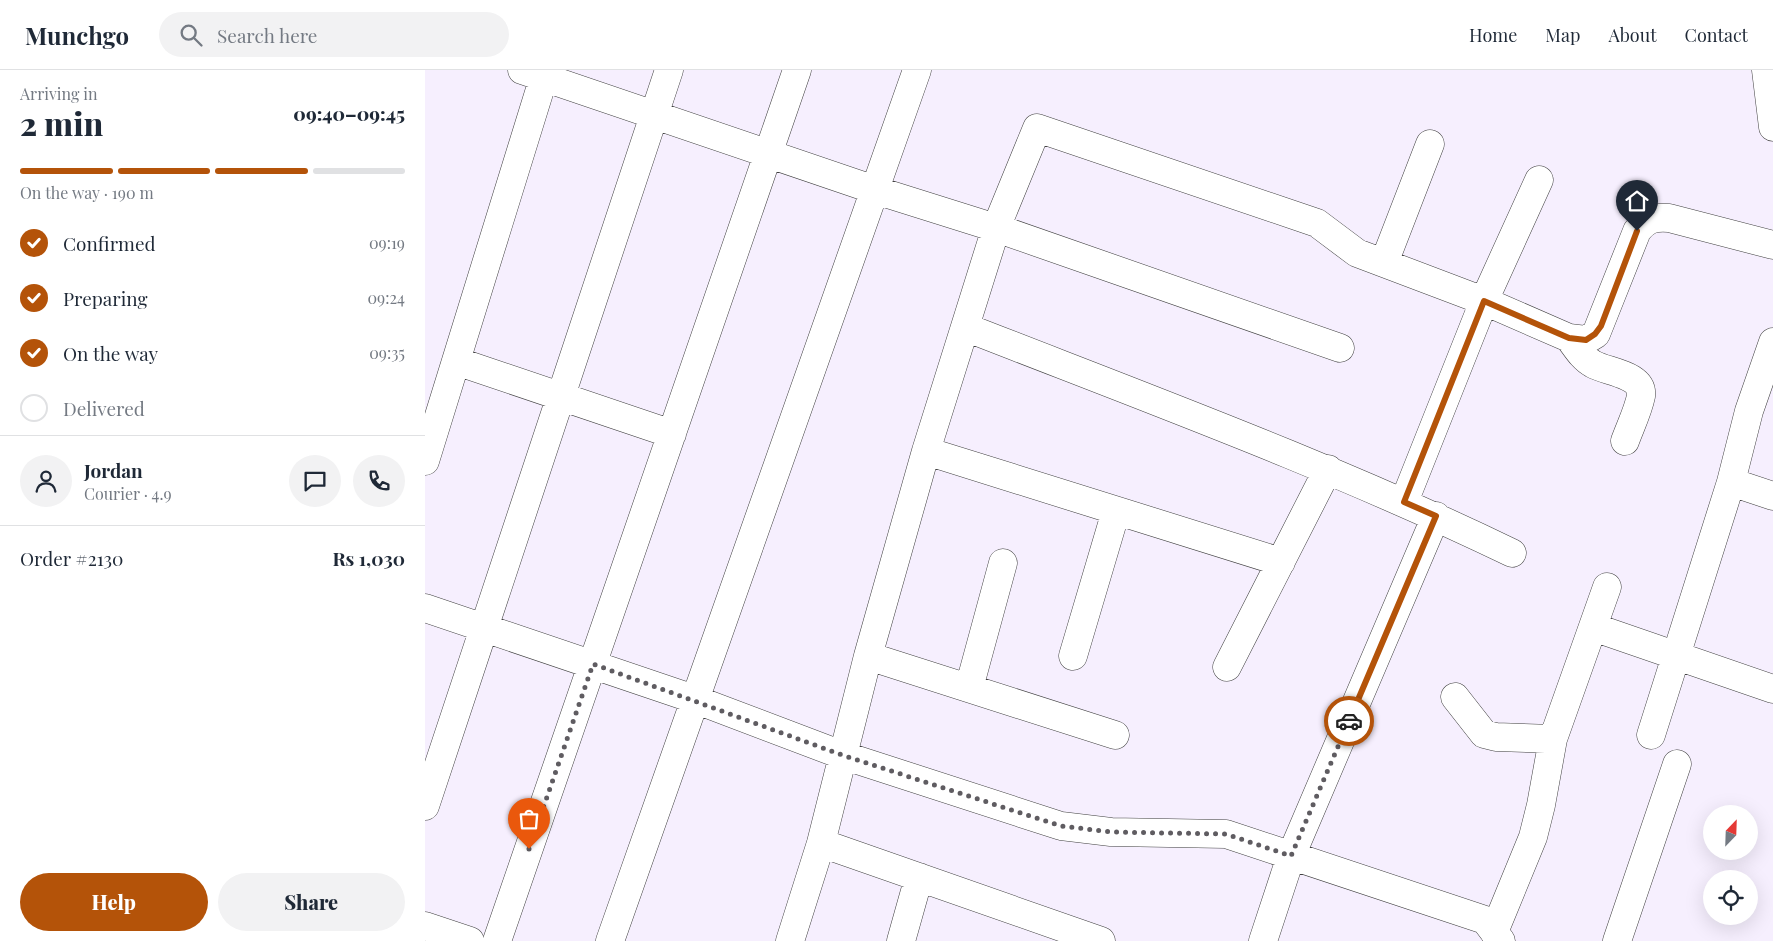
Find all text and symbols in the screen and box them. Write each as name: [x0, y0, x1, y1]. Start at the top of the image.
search box: [159, 12, 509, 57]
text: Munchgo: [25, 19, 129, 51]
icon: search: [177, 21, 205, 49]
text: Search here: [217, 22, 317, 48]
text: Home: [1469, 23, 1517, 47]
text: Map: [1545, 23, 1580, 47]
text: About: [1608, 23, 1657, 47]
text: Contact: [1685, 23, 1748, 47]
text: Arriving in: [20, 83, 98, 104]
text: 09:40–09:45: [293, 100, 405, 126]
text: 2 min: [20, 101, 103, 144]
pin: [1616, 180, 1658, 231]
text: On the way · 190 m: [20, 182, 154, 203]
icon: home: [1623, 187, 1651, 215]
icon: check: [20, 229, 48, 257]
text: Confirmed: [63, 230, 156, 256]
text: 09:19: [369, 232, 405, 253]
icon: check: [20, 284, 48, 312]
text: Preparing: [63, 285, 148, 311]
text: 09:24: [367, 287, 405, 308]
icon: check: [20, 339, 48, 367]
text: On the way: [63, 340, 158, 366]
text: 09:35: [369, 342, 405, 363]
text: Delivered: [63, 395, 145, 421]
button: person: [20, 455, 72, 507]
button: chat: [289, 455, 341, 507]
button: phone: [353, 455, 405, 507]
text: Jordan: [84, 457, 143, 483]
text: Courier · 4.9: [84, 483, 172, 504]
text: Order #2130: [20, 545, 123, 571]
text: Rs 1,030: [332, 545, 405, 571]
courier: [1324, 696, 1374, 746]
icon: car: [1335, 707, 1363, 735]
pin: [508, 798, 550, 849]
icon: bag: [515, 805, 543, 833]
north arrow: [1703, 805, 1757, 860]
map controls: [1703, 805, 1758, 925]
button: locate: [1703, 870, 1758, 925]
button: Help: [20, 873, 208, 931]
button: Share: [218, 873, 405, 931]

